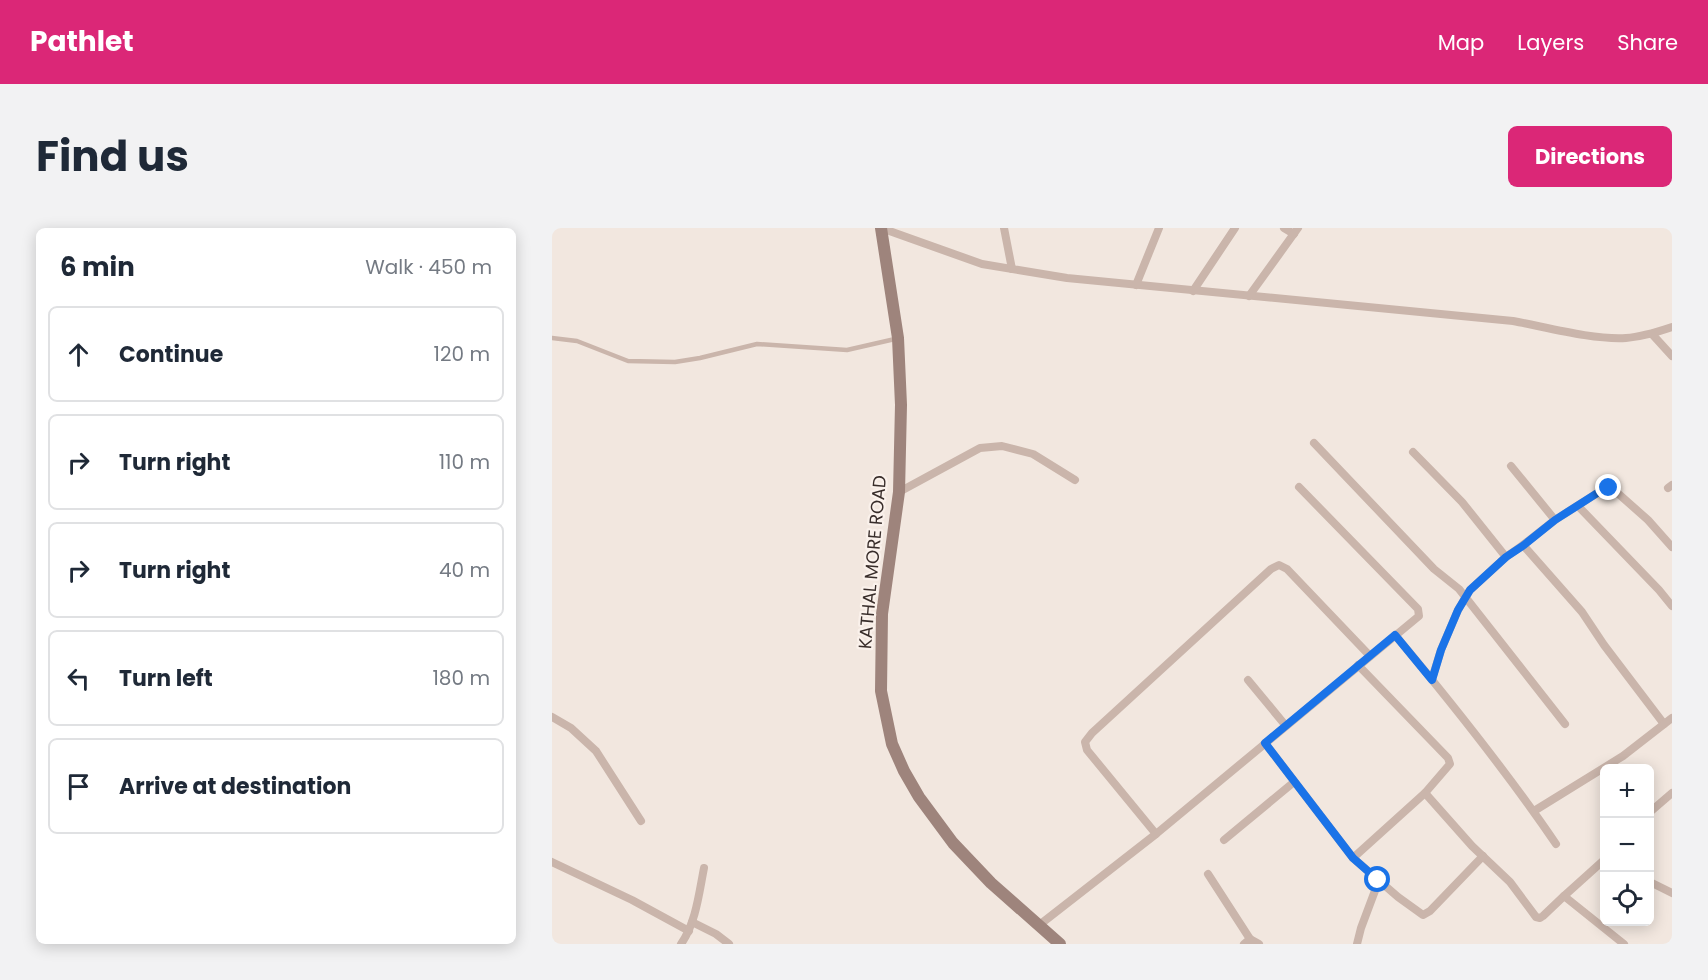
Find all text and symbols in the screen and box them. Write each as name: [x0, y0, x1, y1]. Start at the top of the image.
text: Pathlet: [30, 22, 134, 61]
text: Map: [1438, 28, 1484, 57]
text: Layers: [1517, 28, 1584, 57]
text: Share: [1617, 28, 1678, 57]
button: Directions: [1508, 126, 1672, 187]
text: Find us: [36, 127, 189, 186]
text: 6 min: [60, 249, 135, 285]
text: Walk · 450 m: [365, 253, 492, 281]
icon: ahead: [62, 338, 95, 371]
text: Continue: [119, 339, 223, 370]
text: 120 m: [434, 340, 490, 368]
icon: right: [62, 446, 95, 479]
text: Turn right: [119, 447, 230, 478]
text: 110 m: [439, 448, 490, 476]
street label: KATHAL MORE ROAD: [852, 474, 892, 650]
route end: [1595, 474, 1621, 500]
icon: right: [62, 554, 95, 587]
text: Turn right: [119, 555, 230, 586]
text: 40 m: [439, 556, 490, 584]
icon: left: [62, 662, 95, 695]
text: Turn left: [119, 663, 213, 694]
text: 180 m: [432, 664, 490, 692]
map controls: [1600, 764, 1654, 926]
button: +: [1600, 764, 1654, 818]
icon: arrive: [62, 770, 95, 803]
text: Arrive at destination: [119, 771, 351, 802]
button: −: [1600, 818, 1654, 872]
route start: [1364, 866, 1390, 892]
button: locate: [1600, 872, 1654, 926]

